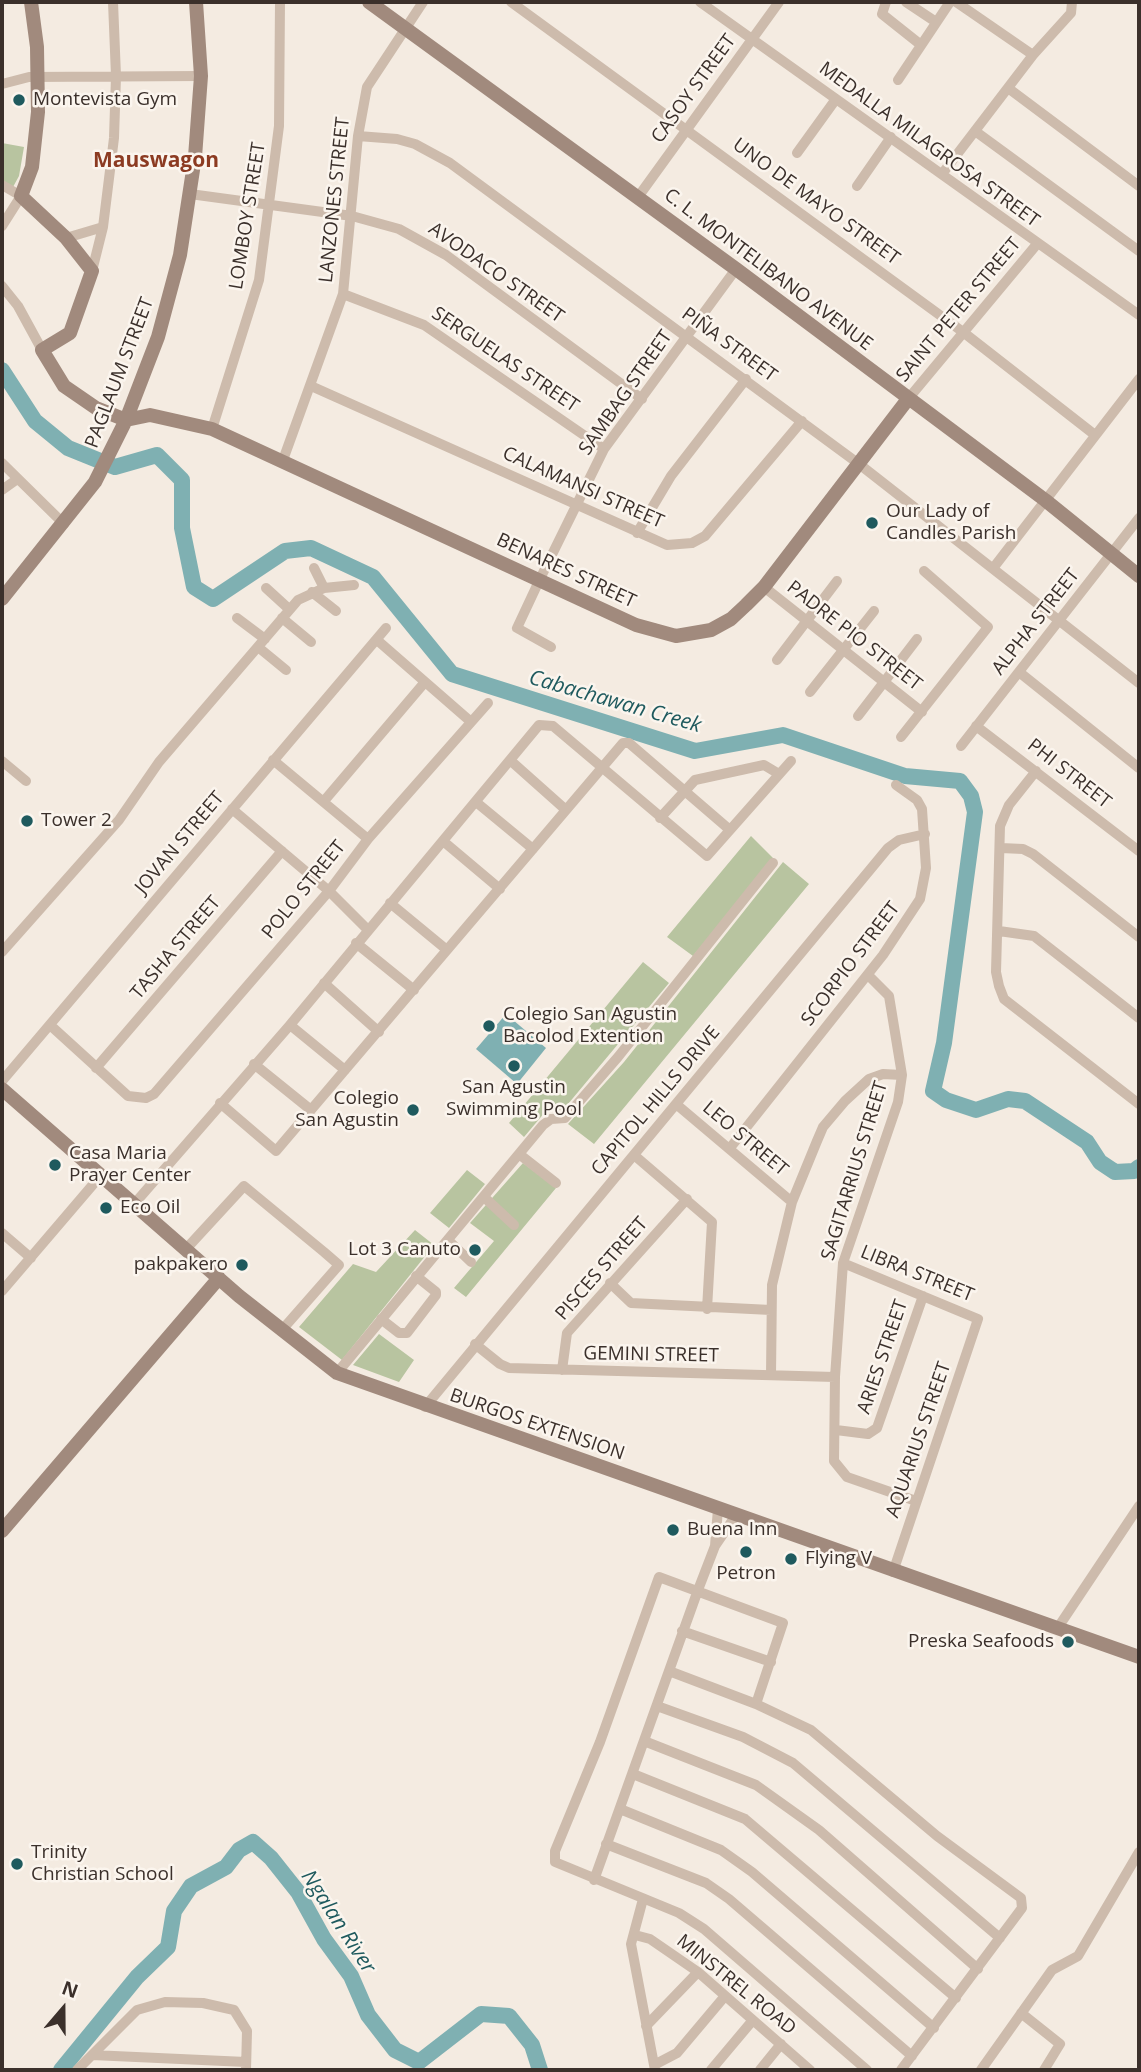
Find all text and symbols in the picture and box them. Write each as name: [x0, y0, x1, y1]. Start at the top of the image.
street label: CASOY STREET: [647, 30, 741, 148]
street label: MEDALLA MILAGROSA STREET: [815, 57, 1043, 233]
place label: Montevista Gym: [33, 89, 177, 111]
marker: Montevista Gym: [11, 92, 27, 108]
street label: LANZONES STREET: [315, 116, 355, 284]
street label: UNO DE MAYO STREET: [728, 134, 904, 270]
street label: LOMBOY STREET: [225, 141, 271, 291]
district label: Mauswagon: [93, 148, 219, 174]
street label: C. L. MONTELIBANO AVENUE: [659, 184, 877, 356]
street label: AVODACO STREET: [424, 218, 568, 328]
street label: SAINT PETER STREET: [892, 233, 1026, 387]
street label: PAGLAUM STREET: [81, 295, 159, 451]
street label: SERGUELAS STREET: [427, 302, 583, 418]
street label: PIÑA STREET: [677, 303, 781, 387]
street label: SAMBAG STREET: [575, 326, 677, 460]
street label: CALAMANSI STREET: [499, 442, 667, 534]
place label: Our Lady of Candles Parish: [886, 501, 1017, 545]
marker: Our Lady of Candles Parish: [864, 515, 880, 531]
street label: BENARES STREET: [493, 529, 639, 613]
street label: ALPHA STREET: [987, 564, 1085, 680]
street label: PADRE PIO STREET: [782, 576, 926, 696]
water label: Cabachawan Creek: [526, 665, 704, 739]
street label: PHI STREET: [1023, 734, 1115, 814]
street label: JOVAN STREET: [131, 787, 229, 899]
place label: Tower 2: [41, 810, 112, 832]
marker: Tower 2: [19, 813, 35, 829]
street label: POLO STREET: [257, 836, 351, 944]
street label: TASHA STREET: [126, 892, 226, 1004]
street label: SCORPIO STREET: [797, 897, 905, 1031]
place label: Colegio San Agustin Bacolod Extention: [503, 1004, 677, 1048]
marker: Colegio San Agustin Bacolod Extention: [481, 1018, 497, 1034]
street label: CAPITOL HILLS DRIVE: [587, 1022, 725, 1180]
marker: San Agustin Swimming Pool: [506, 1058, 522, 1074]
place label: San Agustin Swimming Pool: [446, 1077, 582, 1121]
street label: SAGITARRIUS STREET: [817, 1079, 893, 1263]
place label: Colegio San Agustin: [295, 1088, 399, 1132]
street label: LEO STREET: [698, 1097, 792, 1181]
marker: Colegio San Agustin: [405, 1102, 421, 1118]
place label: Casa Maria Prayer Center: [69, 1143, 191, 1187]
marker: Casa Maria Prayer Center: [47, 1157, 63, 1173]
place label: Eco Oil: [120, 1197, 180, 1219]
marker: Eco Oil: [98, 1200, 114, 1216]
street label: PISCES STREET: [551, 1213, 653, 1325]
place label: Lot 3 Canuto: [348, 1239, 461, 1261]
street label: LIBRA STREET: [857, 1241, 977, 1307]
marker: Lot 3 Canuto: [467, 1242, 483, 1258]
place label: pakpakero: [134, 1254, 228, 1276]
marker: pakpakero: [234, 1257, 250, 1273]
street label: ARIES STREET: [853, 1297, 913, 1417]
street label: GEMINI STREET: [583, 1342, 719, 1368]
street label: AQUARIUS STREET: [882, 1359, 956, 1521]
street label: BURGOS EXTENSION: [447, 1384, 627, 1466]
place label: Buena Inn: [687, 1519, 777, 1541]
marker: Buena Inn: [665, 1522, 681, 1538]
marker: Petron: [738, 1544, 754, 1560]
place label: Flying V: [805, 1548, 872, 1570]
marker: Flying V: [783, 1551, 799, 1567]
place label: Petron: [716, 1563, 776, 1585]
place label: Preska Seafoods: [908, 1631, 1054, 1653]
marker: Preska Seafoods: [1060, 1634, 1076, 1650]
place label: Trinity Christian School: [31, 1842, 174, 1886]
marker: Trinity Christian School: [9, 1856, 25, 1872]
water label: Ngalan River: [295, 1866, 381, 1978]
street label: MINSTREL ROAD: [672, 1930, 800, 2040]
north arrow: [28, 1974, 98, 2044]
text: N: [58, 1974, 82, 2004]

